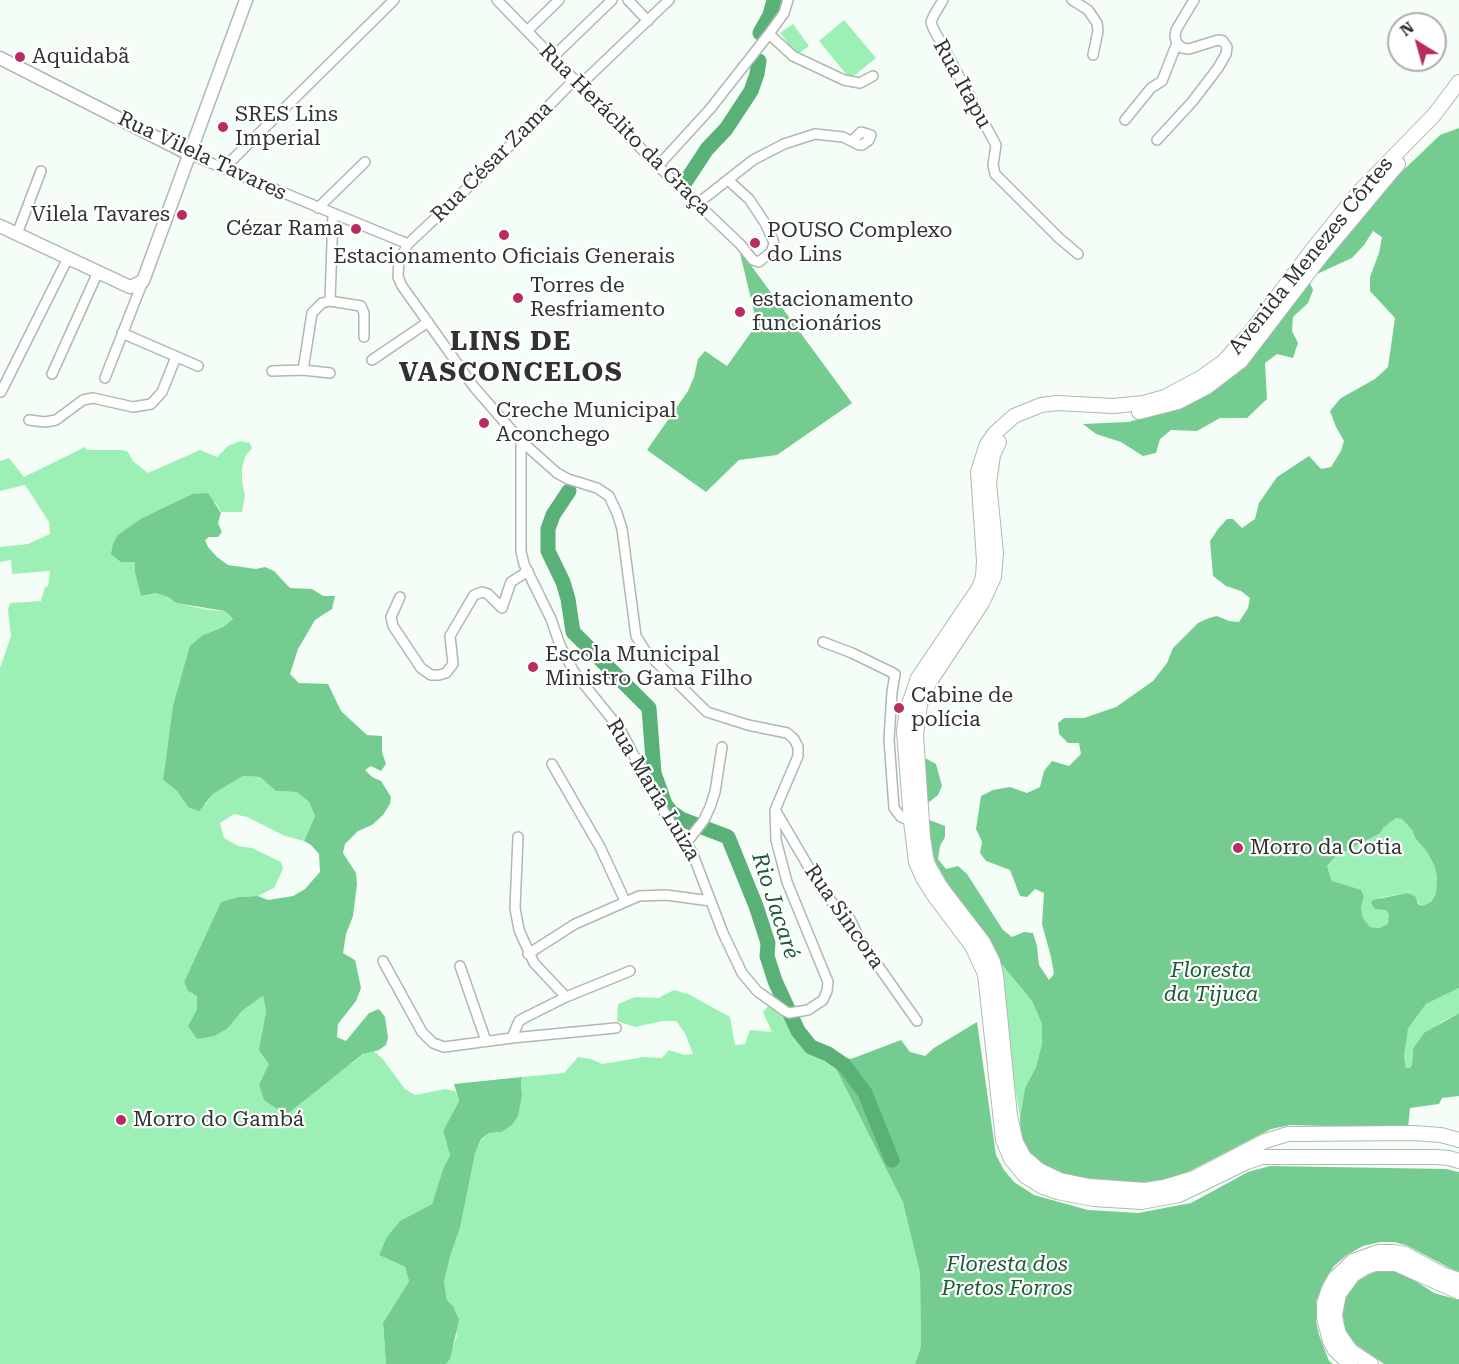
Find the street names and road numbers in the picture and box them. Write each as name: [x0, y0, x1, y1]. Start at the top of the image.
street label: Rua Itapu: [927, 35, 997, 133]
street label: Rua Heráclito da Graça: [534, 39, 716, 221]
street label: Rua César Zama: [426, 96, 558, 228]
street label: Rua Vilela Tavares: [114, 106, 290, 206]
street label: Avenida Menezes Côrtes: [1224, 152, 1398, 360]
street label: Rua Maria Luiza: [601, 714, 705, 866]
street label: Rua Sincora: [799, 860, 889, 974]

